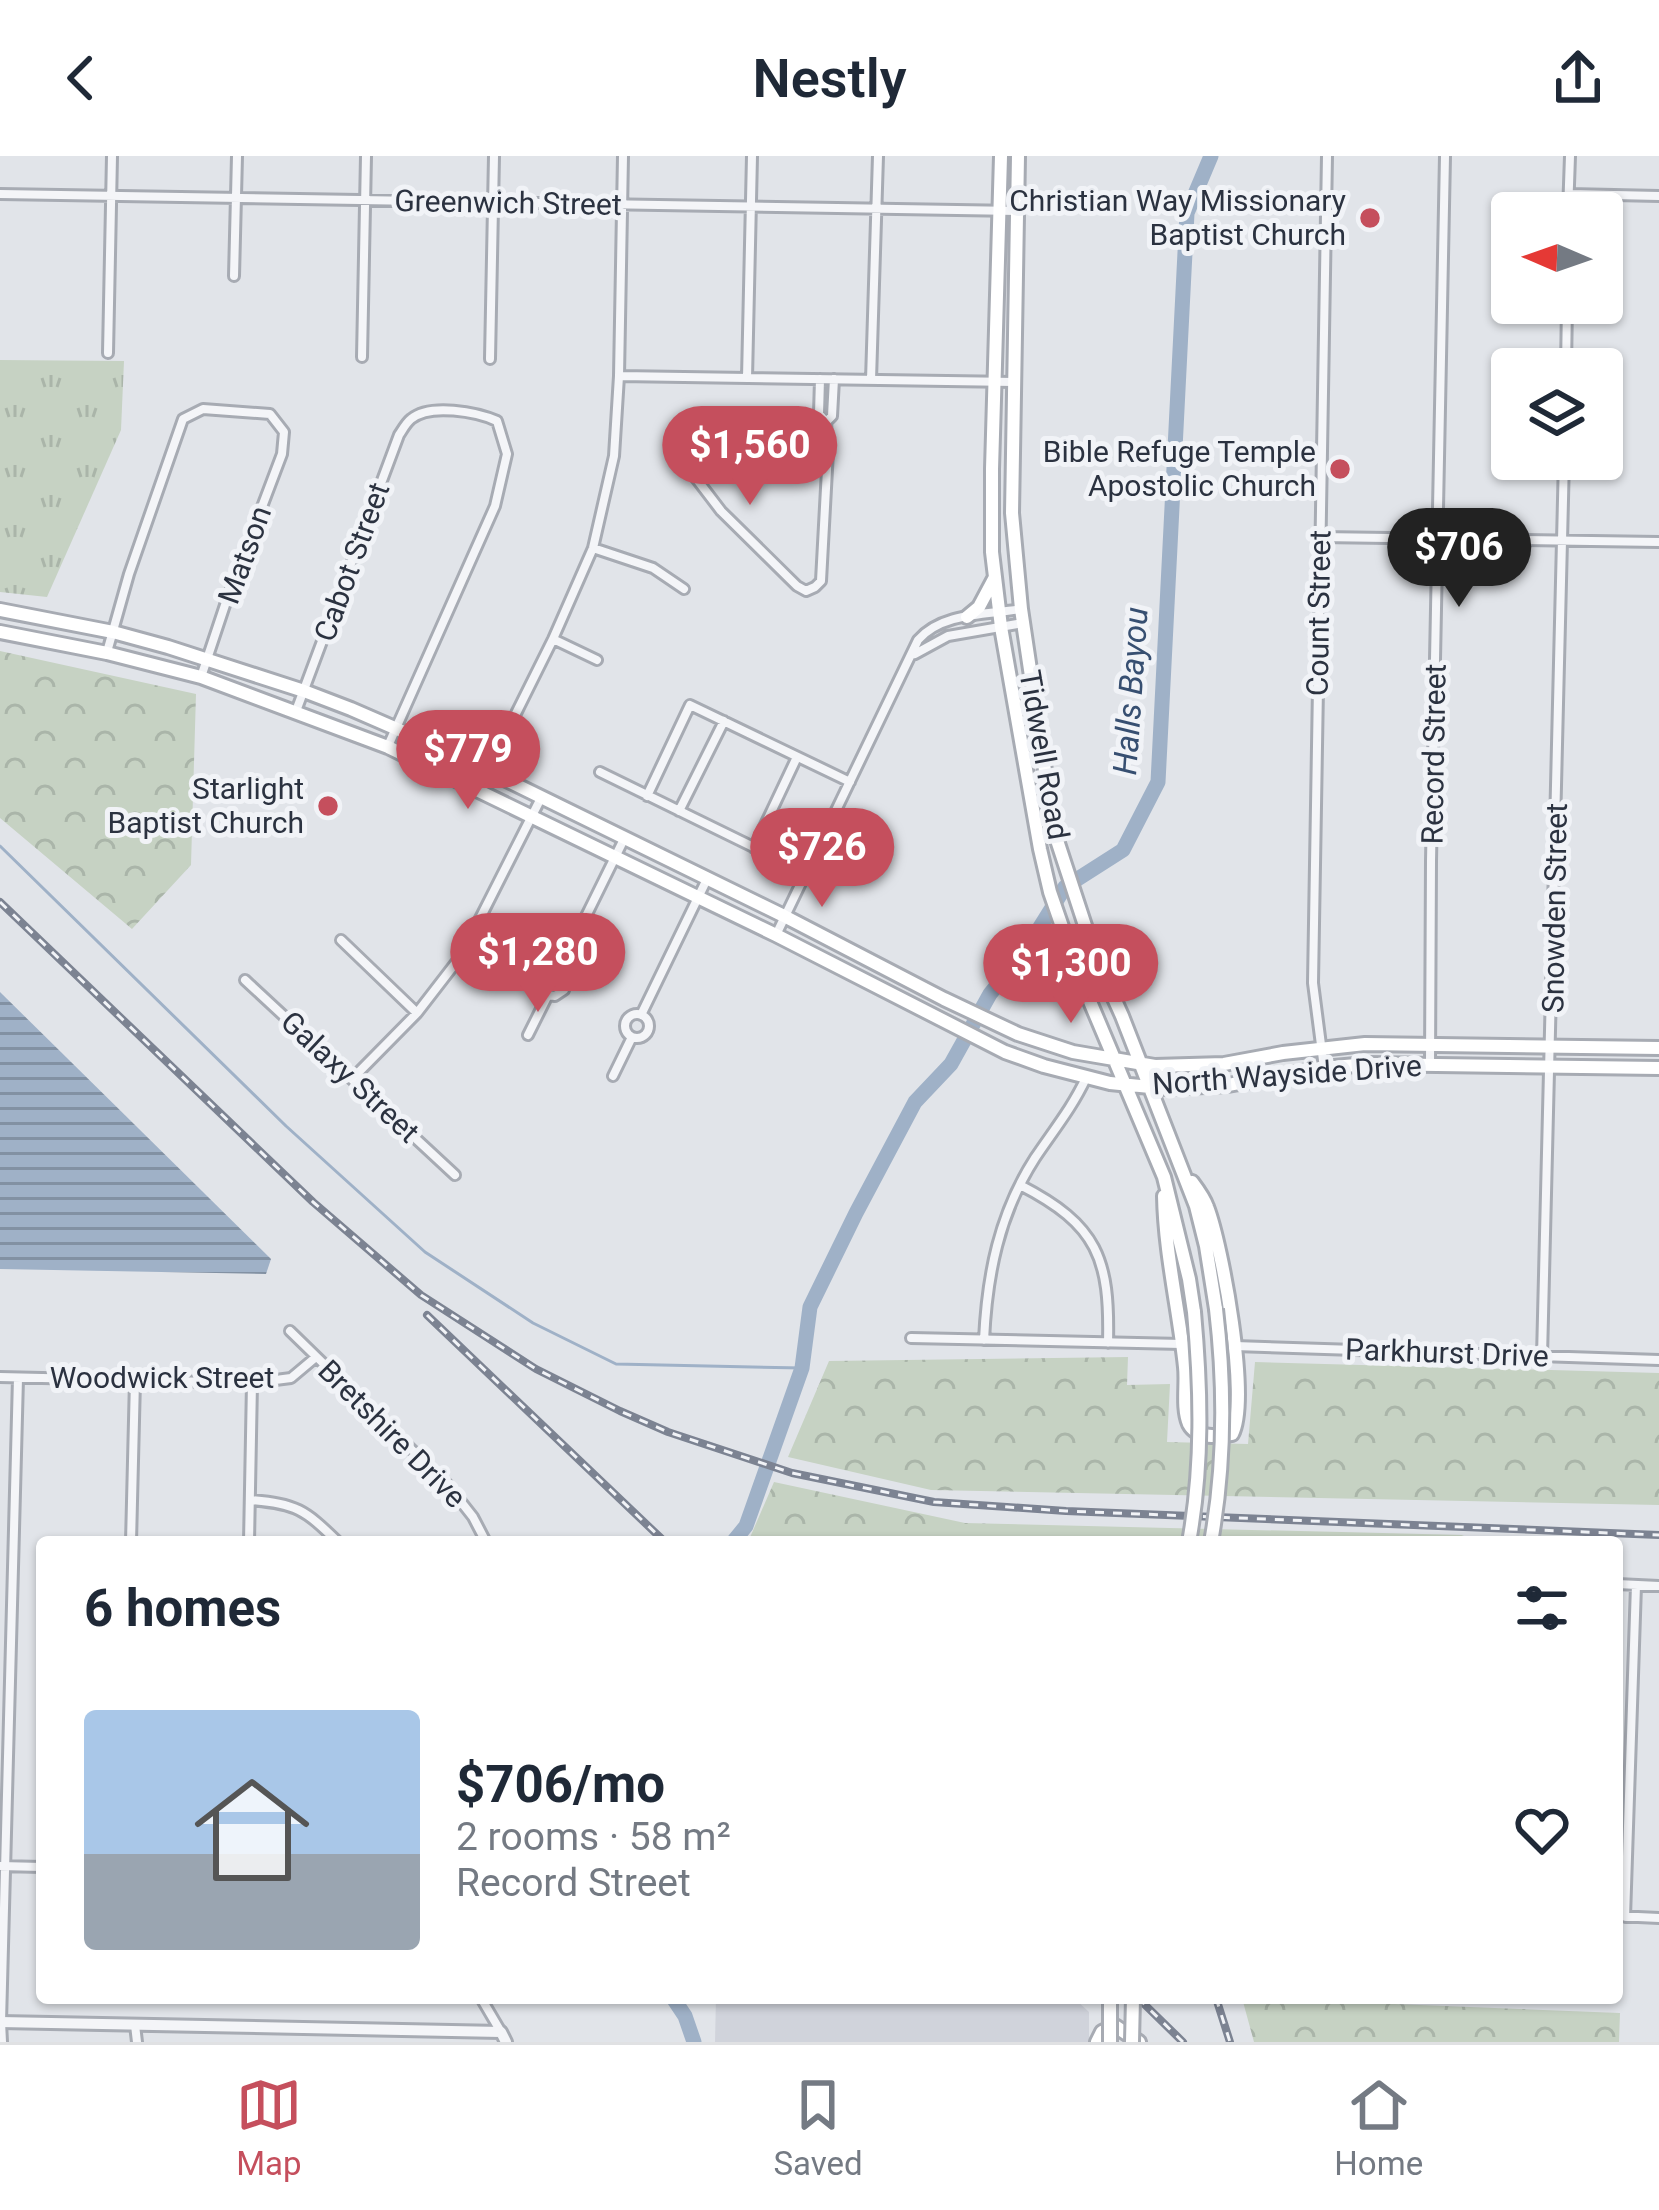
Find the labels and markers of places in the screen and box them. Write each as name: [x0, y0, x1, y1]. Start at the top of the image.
place label: Christian Way Missionary Baptist Church: [1009, 183, 1346, 252]
marker: Christian Way Missionary Baptist Church: [1357, 205, 1383, 231]
pin: $1,560: [652, 406, 848, 508]
place label: Bible Refuge Temple Apostolic Church: [1043, 434, 1316, 503]
marker: Bible Refuge Temple Apostolic Church: [1327, 456, 1353, 482]
pin: $706: [1388, 508, 1530, 610]
pin: $779: [397, 710, 539, 812]
place label: Starlight Baptist Church: [108, 771, 304, 840]
marker: Starlight Baptist Church: [315, 793, 341, 819]
pin: $726: [751, 808, 893, 910]
pin: $1,280: [440, 913, 636, 1015]
pin: $1,300: [973, 924, 1169, 1026]

